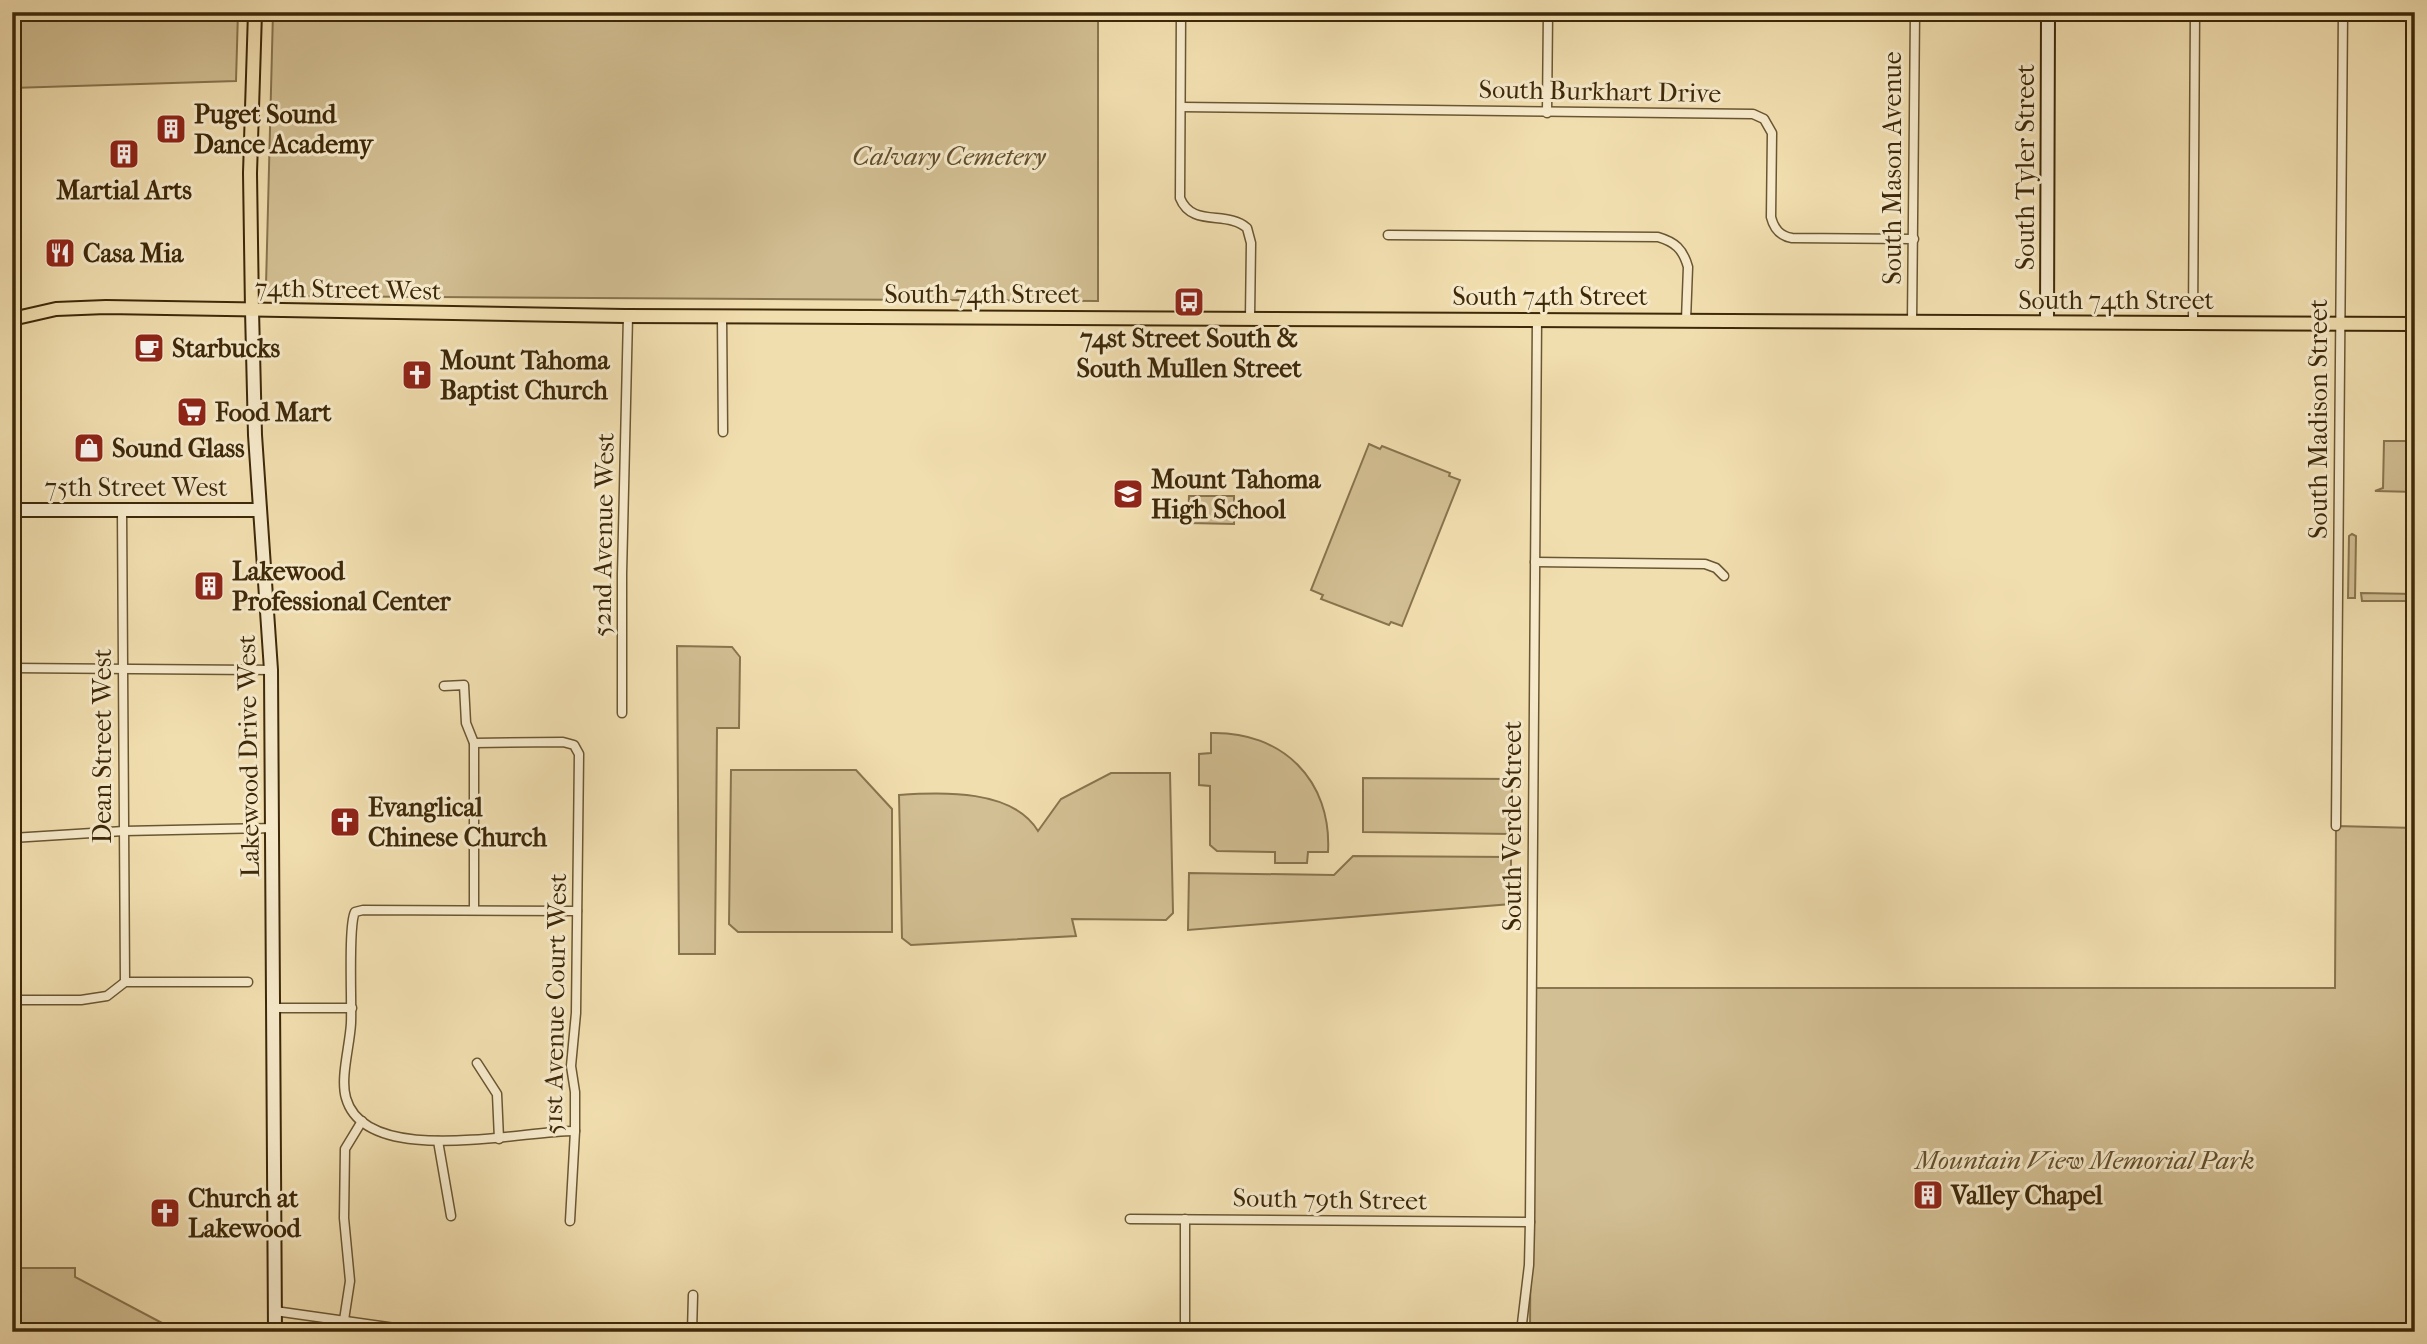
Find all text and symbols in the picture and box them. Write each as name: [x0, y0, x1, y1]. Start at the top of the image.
street label: South Mason Avenue: [1877, 51, 1908, 285]
street label: South Tyler Street: [2010, 63, 2041, 270]
street label: South Burkhart Drive: [1478, 74, 1722, 109]
place label: Puget Sound Dance Academy: [194, 99, 375, 160]
building icon: Puget Sound Dance Academy: [154, 112, 188, 146]
building icon: Martial Arts: [107, 137, 141, 171]
park label: Calvary Cemetery: [852, 141, 1047, 172]
place label: Martial Arts: [56, 175, 192, 206]
restaurant icon: Casa Mia: [43, 236, 77, 270]
place label: Casa Mia: [83, 238, 184, 269]
street label: 74th Street West: [255, 272, 442, 307]
street label: South 74th Street: [884, 279, 1081, 310]
street label: South 74th Street: [1452, 281, 1649, 312]
bus stop icon: 74st Street South & South Mullen Street: [1172, 285, 1206, 319]
street label: South 74th Street: [2018, 285, 2215, 316]
street label: South Madison Street: [2303, 298, 2334, 539]
place label: 74st Street South & South Mullen Street: [1076, 323, 1302, 384]
cafe icon: Starbucks: [132, 331, 166, 365]
place label: Starbucks: [172, 333, 281, 364]
place label: Mount Tahoma Baptist Church: [440, 345, 610, 406]
church icon: Mount Tahoma Baptist Church: [400, 358, 434, 392]
supermarket icon: Food Mart: [175, 395, 209, 429]
place label: Food Mart: [214, 397, 332, 428]
shop icon: Sound Glass: [72, 431, 106, 465]
street label: 52nd Avenue West: [586, 432, 621, 637]
place label: Sound Glass: [112, 433, 245, 464]
place label: Mount Tahoma High School: [1151, 464, 1321, 525]
street label: 75th Street West: [45, 472, 228, 503]
school or university icon: Mount Tahoma High School: [1111, 477, 1145, 511]
place label: Lakewood Professional Center: [232, 556, 452, 617]
building icon: Lakewood Professional Center: [192, 569, 226, 603]
street label: Lakewood Drive West: [231, 634, 266, 878]
street label: Dean Street West: [87, 648, 118, 844]
street label: South Verde Street: [1497, 720, 1528, 931]
place label: Evanglical Chinese Church: [368, 792, 547, 853]
church icon: Evanglical Chinese Church: [328, 805, 362, 839]
street label: 51st Avenue Court West: [538, 872, 573, 1135]
park label: Mountain View Memorial Park: [1913, 1145, 2255, 1176]
building icon: Valley Chapel: [1911, 1178, 1945, 1212]
place label: Valley Chapel: [1950, 1180, 2103, 1211]
street label: South 79th Street: [1232, 1182, 1428, 1217]
place label: Church at Lakewood: [188, 1183, 302, 1244]
church icon: Church at Lakewood: [148, 1196, 182, 1230]

